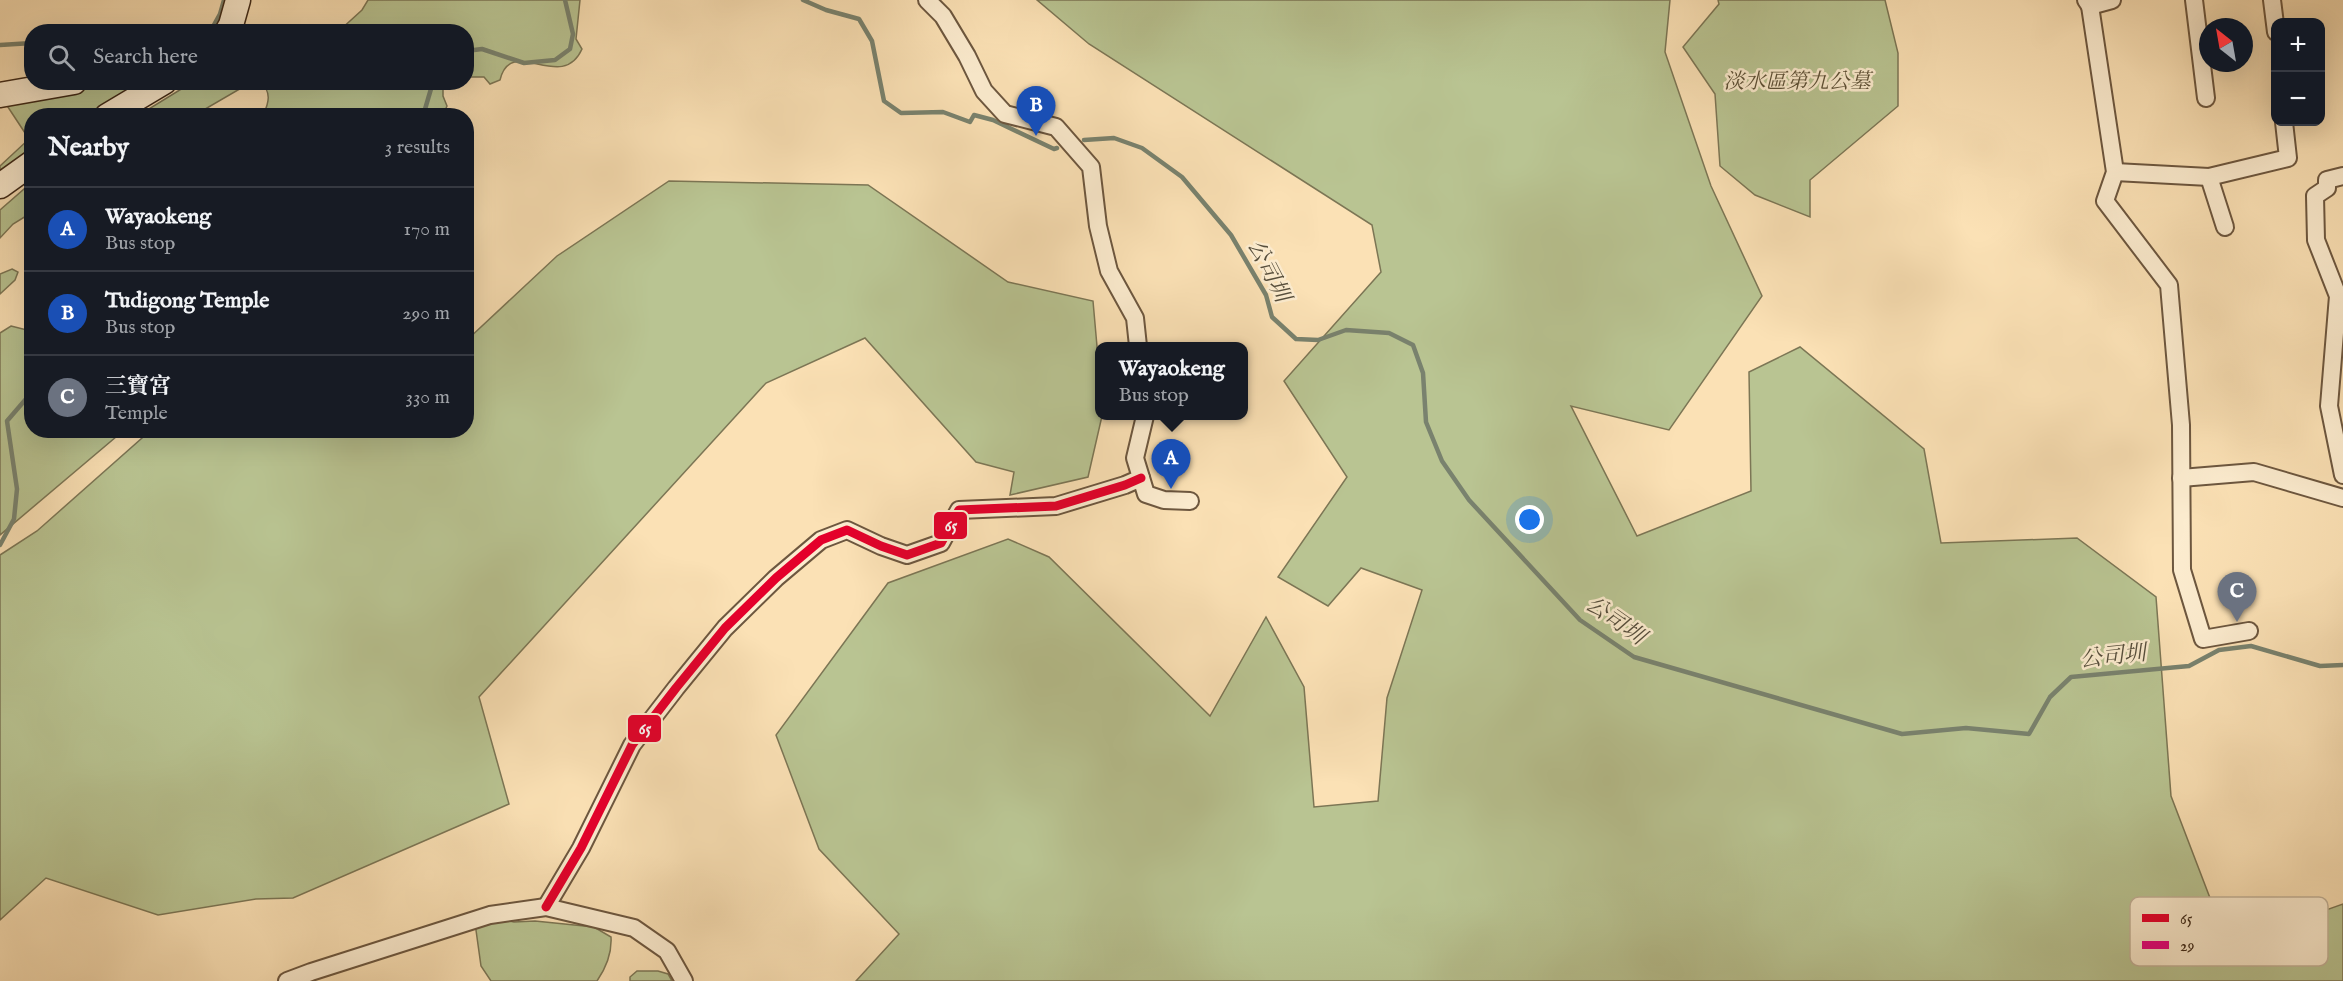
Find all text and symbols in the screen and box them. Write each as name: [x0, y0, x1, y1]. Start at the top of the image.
north arrow: [2199, 18, 2253, 72]
map controls: [2271, 18, 2325, 126]
button: +: [2271, 18, 2325, 72]
search box: [24, 24, 474, 90]
icon: search: [45, 41, 78, 74]
text: Search here: [93, 43, 198, 71]
park label: 淡水區第九公墓: [1724, 69, 1873, 96]
button: −: [2271, 72, 2325, 126]
pin: B: [1016, 86, 1056, 136]
text: Nearby: [48, 131, 129, 164]
text: 3 results: [385, 135, 450, 160]
text: Wayaokeng: [105, 203, 211, 231]
text: A: [61, 217, 74, 242]
text: 170 m: [404, 217, 450, 242]
text: Bus stop: [105, 231, 175, 256]
water label: 公司圳: [1241, 235, 1297, 310]
text: Tudigong Temple: [105, 287, 269, 315]
text: B: [61, 301, 74, 326]
text: 290 m: [402, 301, 450, 326]
text: Bus stop: [105, 315, 175, 340]
popup: [1095, 342, 1248, 420]
text: Wayaokeng: [1118, 355, 1225, 383]
text: 三寶宮: [105, 373, 171, 401]
text: Bus stop: [1118, 383, 1189, 408]
text: C: [60, 385, 75, 410]
text: 330 m: [405, 385, 450, 410]
text: Temple: [105, 401, 168, 426]
pin: A: [1152, 440, 1190, 489]
your location: [1515, 505, 1544, 534]
line badge: 65: [933, 511, 968, 540]
text: 65: [945, 517, 957, 537]
pin: C: [2218, 572, 2256, 622]
water label: 公司圳: [1580, 591, 1653, 654]
water label: 公司圳: [2079, 639, 2151, 674]
line badge: 65: [627, 714, 662, 743]
text: 65: [639, 720, 651, 740]
legend: [2130, 897, 2328, 966]
text: 65: [2180, 910, 2193, 930]
text: 29: [2180, 937, 2195, 957]

